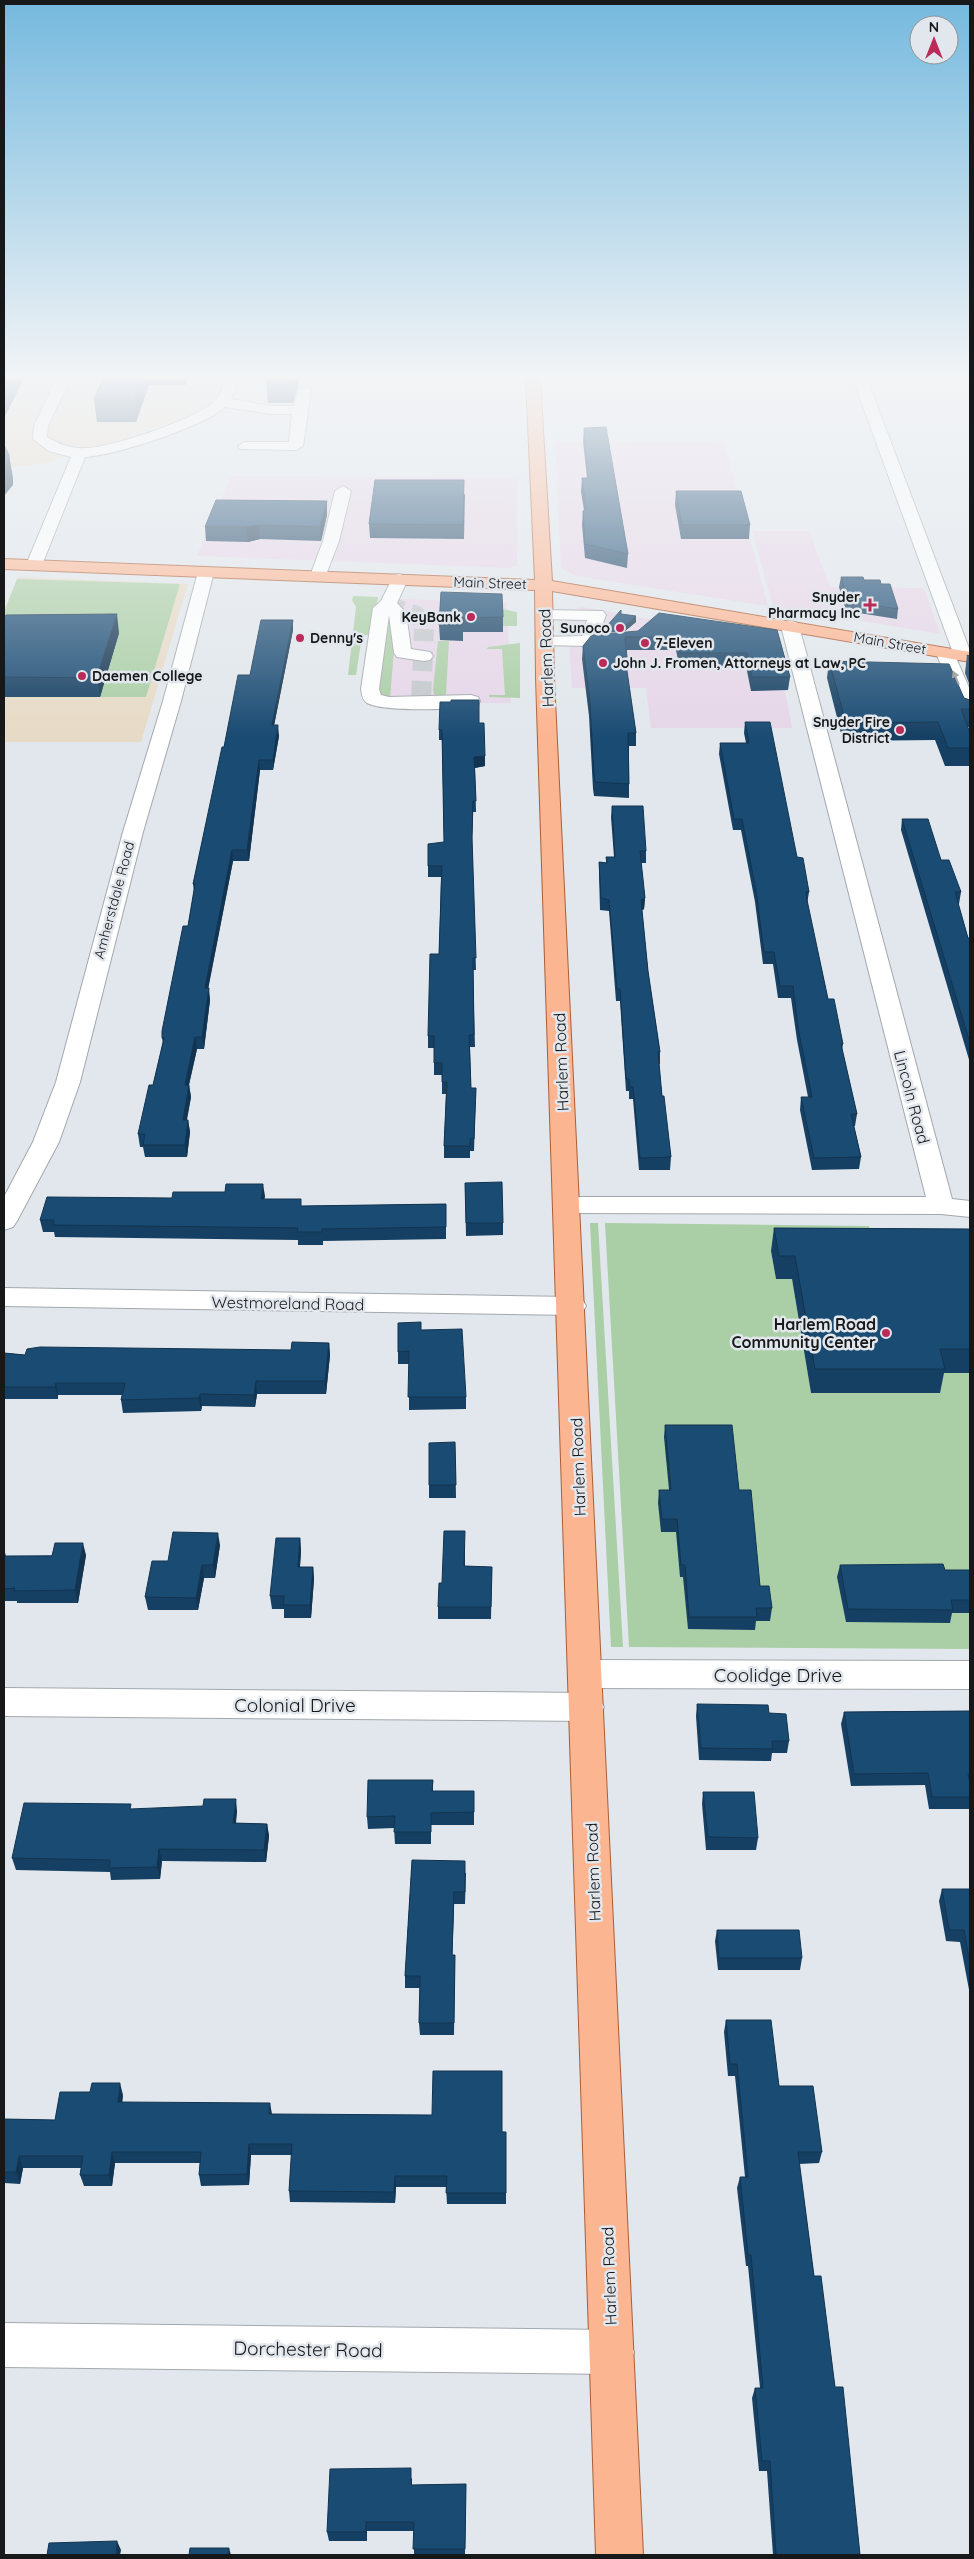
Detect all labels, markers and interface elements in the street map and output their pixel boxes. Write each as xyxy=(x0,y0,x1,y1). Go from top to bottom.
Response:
north arrow xyxy=(909,15,959,65)
text: N xyxy=(929,18,939,36)
street label: Main Street xyxy=(453,573,527,593)
place label: Snyder Pharmacy Inc xyxy=(768,588,860,622)
marker: Snyder Pharmacy Inc xyxy=(864,599,876,611)
place label: KeyBank xyxy=(401,608,461,626)
street label: Harlem Road xyxy=(534,608,558,708)
marker: KeyBank xyxy=(465,611,477,623)
place label: Sunoco xyxy=(560,619,610,637)
marker: Sunoco xyxy=(614,622,626,634)
street label: Main Street xyxy=(852,628,928,658)
place label: Denny's xyxy=(310,629,363,647)
marker: Denny's xyxy=(294,632,306,644)
place label: 7-Eleven xyxy=(655,634,712,652)
marker: 7-Eleven xyxy=(639,637,651,649)
place label: John J. Fromen, Attorneys at Law, PC xyxy=(613,654,866,672)
marker: John J. Fromen, Attorneys at Law, PC xyxy=(597,657,609,669)
place label: Daemen College xyxy=(92,667,203,685)
marker: Daemen College xyxy=(76,670,88,682)
one-way arrow xyxy=(951,671,959,685)
place label: Snyder Fire District xyxy=(813,713,890,747)
marker: Snyder Fire District xyxy=(894,724,906,736)
street label: Amherstdale Road xyxy=(90,839,138,961)
street label: Harlem Road xyxy=(549,1012,573,1112)
street label: Lincoln Road xyxy=(890,1048,934,1146)
street label: Westmoreland Road xyxy=(211,1292,365,1314)
place label: Harlem Road Community Center xyxy=(732,1314,876,1352)
marker: Harlem Road Community Center xyxy=(880,1327,892,1339)
street label: Harlem Road xyxy=(566,1417,590,1517)
street label: Coolidge Drive xyxy=(714,1663,842,1687)
street label: Colonial Drive xyxy=(234,1693,356,1717)
street label: Harlem Road xyxy=(581,1822,605,1922)
street label: Harlem Road xyxy=(597,2226,621,2326)
street label: Dorchester Road xyxy=(233,2336,383,2362)

